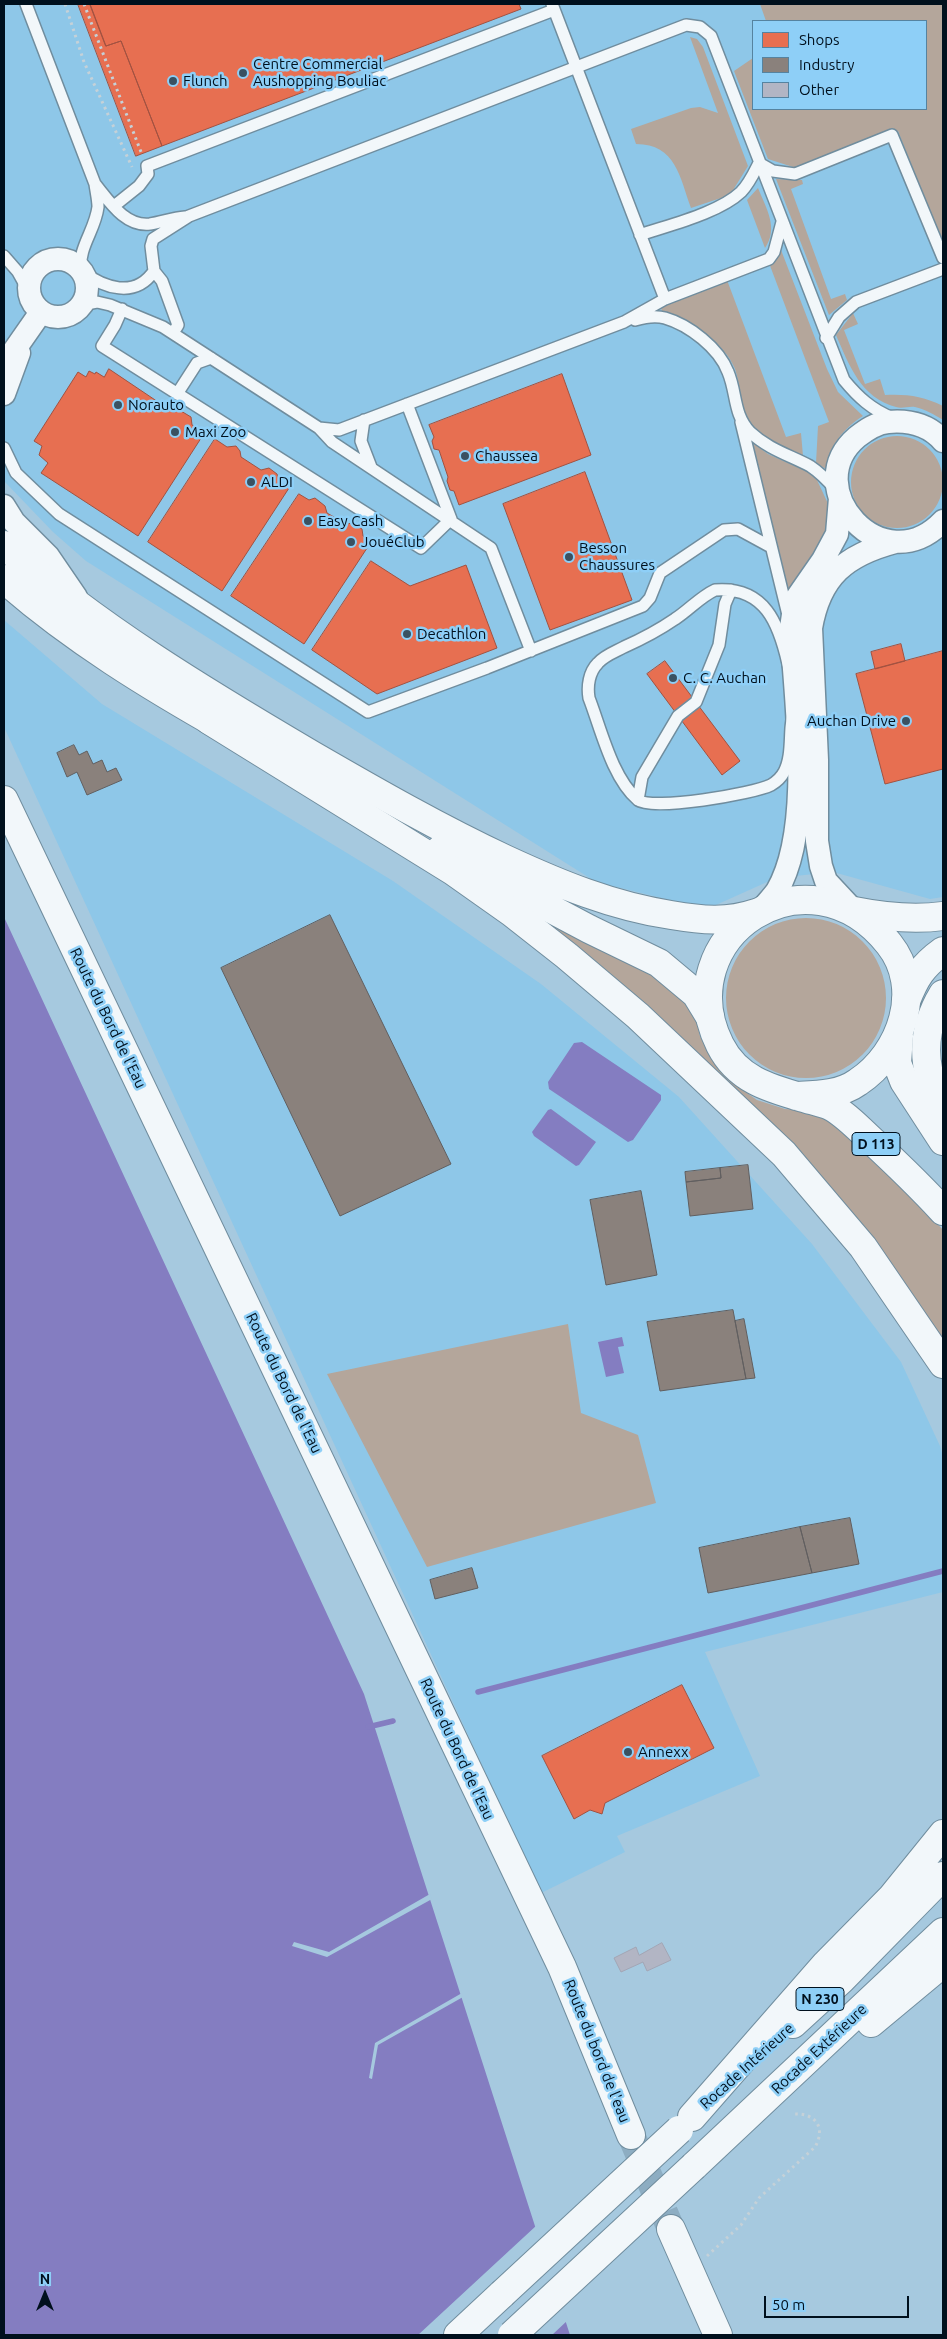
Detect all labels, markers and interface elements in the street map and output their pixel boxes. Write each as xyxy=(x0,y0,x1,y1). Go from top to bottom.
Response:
legend xyxy=(752,20,927,110)
text: Shops xyxy=(799,31,840,48)
place label: Centre Commercial Aushopping Bouliac xyxy=(253,55,386,90)
text: Industry xyxy=(799,56,854,73)
marker: Centre Commercial Aushopping Bouliac xyxy=(237,67,249,79)
place label: Flunch xyxy=(183,72,227,90)
marker: Flunch xyxy=(167,75,179,87)
text: Other xyxy=(799,81,839,98)
place label: Norauto xyxy=(128,396,184,414)
marker: Norauto xyxy=(112,399,124,411)
place label: Maxi Zoo xyxy=(185,423,246,441)
marker: Maxi Zoo xyxy=(169,426,181,438)
place label: Chaussea xyxy=(475,447,538,465)
marker: Chaussea xyxy=(459,450,471,462)
place label: ALDI xyxy=(261,473,293,491)
marker: ALDI xyxy=(245,476,257,488)
place label: Easy Cash xyxy=(318,512,383,530)
marker: Easy Cash xyxy=(302,515,314,527)
place label: JouéClub xyxy=(361,533,424,551)
marker: JouéClub xyxy=(345,536,357,548)
place label: Besson Chaussures xyxy=(579,539,655,574)
marker: Besson Chaussures xyxy=(563,551,575,563)
place label: Decathlon xyxy=(417,625,486,643)
marker: Decathlon xyxy=(401,628,413,640)
place label: C. C. Auchan xyxy=(683,669,766,687)
marker: C. C. Auchan xyxy=(667,672,679,684)
place label: Auchan Drive xyxy=(807,712,896,730)
marker: Auchan Drive xyxy=(900,715,912,727)
street label: Route du Bord de l'Eau xyxy=(66,945,150,1091)
road number: D 113 xyxy=(852,1132,900,1156)
street label: Route du Bord de l'Eau xyxy=(242,1310,326,1456)
street label: Route du Bord de l'Eau xyxy=(416,1675,498,1823)
place label: Annexx xyxy=(638,1743,689,1761)
marker: Annexx xyxy=(622,1746,634,1758)
street label: Route du bord de l'eau xyxy=(560,1977,634,2125)
road number: N 230 xyxy=(796,1988,844,2010)
street label: Rocade Extérieure xyxy=(768,2000,870,2098)
street label: Rocade Intérieure xyxy=(696,2019,798,2113)
north arrow xyxy=(20,2269,70,2319)
text: N xyxy=(40,2271,50,2287)
scale bar xyxy=(767,2286,912,2318)
text: 50 m xyxy=(772,2296,805,2313)

